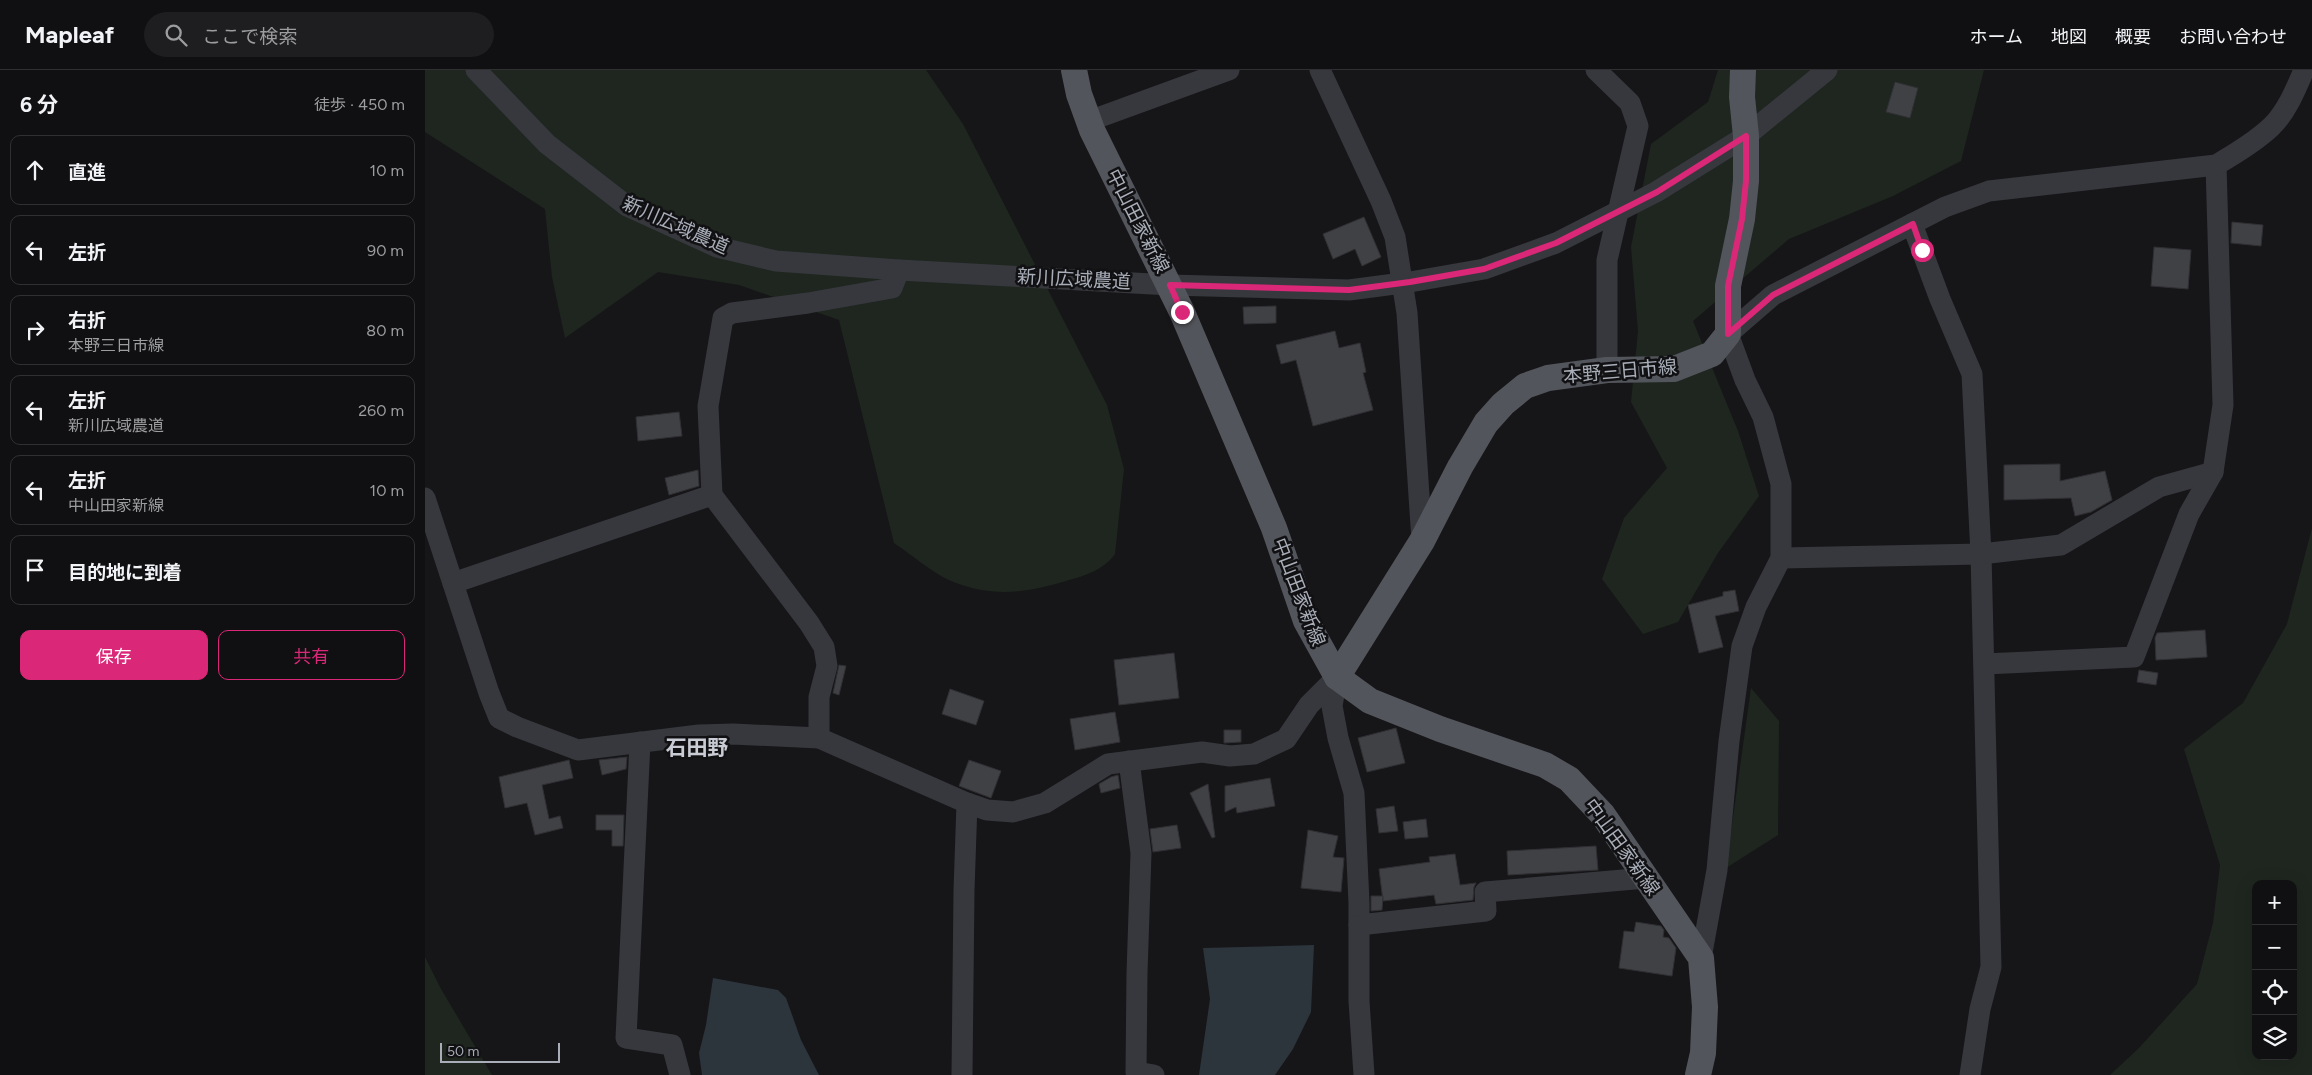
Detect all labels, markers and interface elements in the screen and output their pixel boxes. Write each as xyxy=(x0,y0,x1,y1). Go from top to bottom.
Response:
search box xyxy=(144,12,494,57)
text: Mapleaf xyxy=(25,20,114,49)
icon: search xyxy=(162,21,190,49)
text: ここで検索 xyxy=(202,25,297,48)
text: ホーム xyxy=(1970,26,2023,48)
text: 地図 xyxy=(2051,26,2087,48)
text: 概要 xyxy=(2115,26,2151,48)
text: お問い合わせ xyxy=(2179,26,2287,48)
text: 6 分 xyxy=(20,92,58,117)
text: 徒歩 · 450 m xyxy=(314,95,405,114)
icon: ahead xyxy=(21,156,49,184)
text: 直進 xyxy=(68,161,106,184)
text: 10 m xyxy=(370,161,404,180)
street label: 中山田家新線 xyxy=(1102,165,1174,277)
street label: 新川広域農道 xyxy=(619,191,733,259)
icon: left xyxy=(21,236,49,264)
route start xyxy=(1911,239,1934,262)
text: 左折 xyxy=(68,241,106,264)
text: 90 m xyxy=(367,241,404,260)
street label: 新川広域農道 xyxy=(1016,265,1132,293)
route end xyxy=(1171,301,1194,324)
text: 右折 xyxy=(68,309,106,332)
icon: right xyxy=(21,316,49,344)
text: 80 m xyxy=(366,321,404,340)
text: 本野三日市線 xyxy=(68,336,164,355)
street label: 本野三日市線 xyxy=(1562,355,1678,387)
text: 左折 xyxy=(68,389,106,412)
icon: left xyxy=(21,396,49,424)
text: 260 m xyxy=(358,401,404,420)
text: 新川広域農道 xyxy=(68,416,164,435)
text: 左折 xyxy=(68,469,106,492)
icon: left xyxy=(21,476,49,504)
text: 10 m xyxy=(370,481,404,500)
text: 中山田家新線 xyxy=(68,496,164,515)
street label: 中山田家新線 xyxy=(1268,535,1330,649)
icon: arrive xyxy=(21,556,49,584)
text: 目的地に到着 xyxy=(68,561,182,584)
button: 保存 xyxy=(20,630,208,680)
button: 共有 xyxy=(218,630,405,680)
district label: 石田野 xyxy=(666,735,729,760)
street label: 中山田家新線 xyxy=(1579,794,1665,900)
map controls xyxy=(2252,880,2297,1060)
button: + xyxy=(2252,880,2297,925)
button: − xyxy=(2252,925,2297,970)
button: locate xyxy=(2252,970,2297,1015)
button: layers xyxy=(2252,1015,2297,1060)
scale bar xyxy=(440,1040,560,1063)
text: 50 m xyxy=(447,1043,479,1060)

